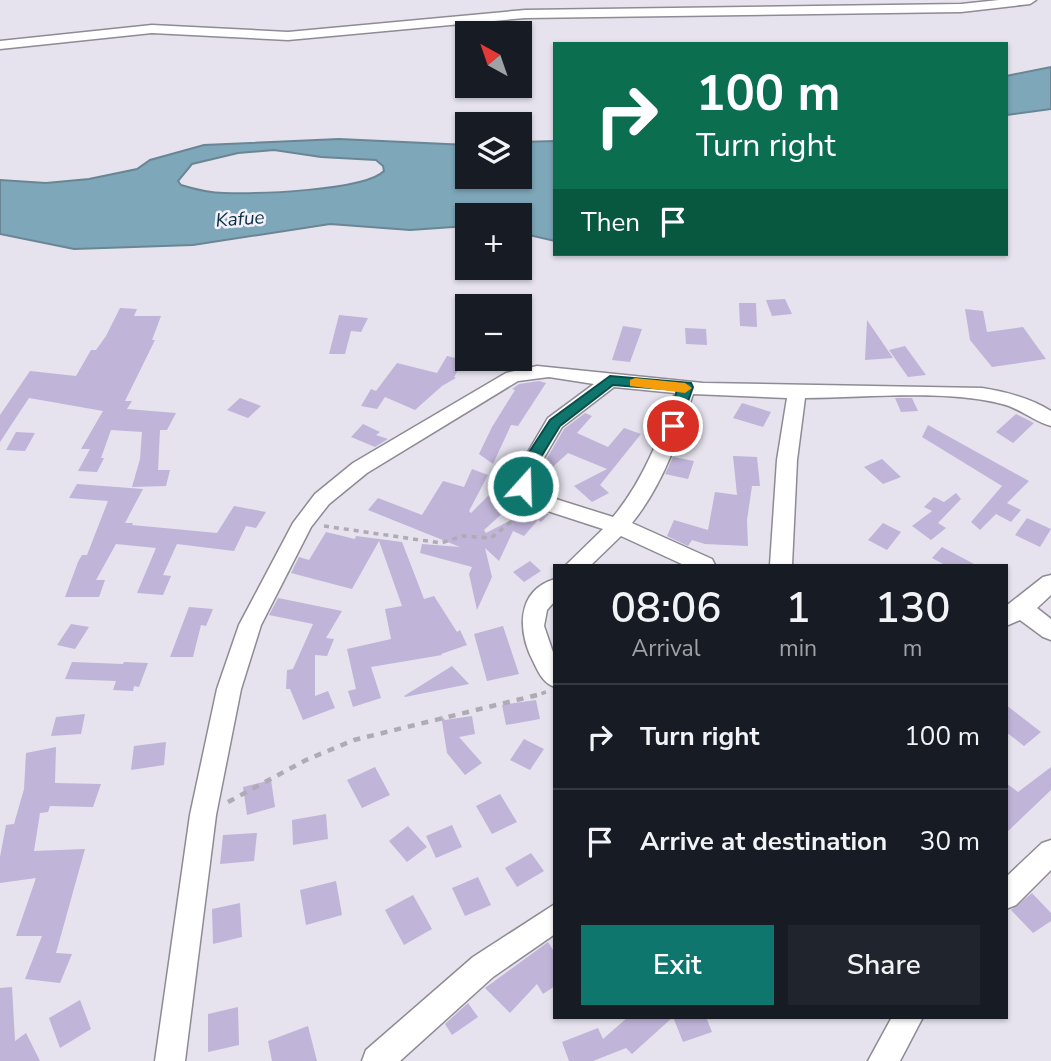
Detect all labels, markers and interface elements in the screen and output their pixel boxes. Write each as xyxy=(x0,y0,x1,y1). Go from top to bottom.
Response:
north arrow xyxy=(455,21,532,98)
map controls xyxy=(455,21,532,371)
text: 100 m xyxy=(696,60,840,127)
icon: right xyxy=(581,70,672,161)
button: layers xyxy=(455,112,532,189)
text: Turn right xyxy=(696,124,836,167)
button: + xyxy=(455,203,532,280)
icon: arrive xyxy=(654,203,692,241)
water label: Kafue xyxy=(215,204,265,234)
text: Then xyxy=(581,205,640,240)
button: − xyxy=(455,294,532,371)
pin xyxy=(643,396,703,456)
icon: arrive xyxy=(654,407,692,445)
position arrow xyxy=(486,449,560,523)
text: 08:06 xyxy=(611,580,721,637)
text: 1 xyxy=(785,580,811,637)
text: 130 xyxy=(875,580,950,637)
text: Arrival xyxy=(631,633,701,664)
text: min xyxy=(779,633,817,664)
text: m xyxy=(903,633,922,664)
icon: right xyxy=(581,718,619,756)
text: Turn right xyxy=(640,719,759,754)
text: 100 m xyxy=(904,719,980,754)
icon: arrive xyxy=(581,823,619,861)
text: Arrive at destination xyxy=(640,824,887,859)
text: 30 m xyxy=(920,824,980,859)
button: Exit xyxy=(581,925,774,1005)
button: Share xyxy=(788,925,980,1005)

